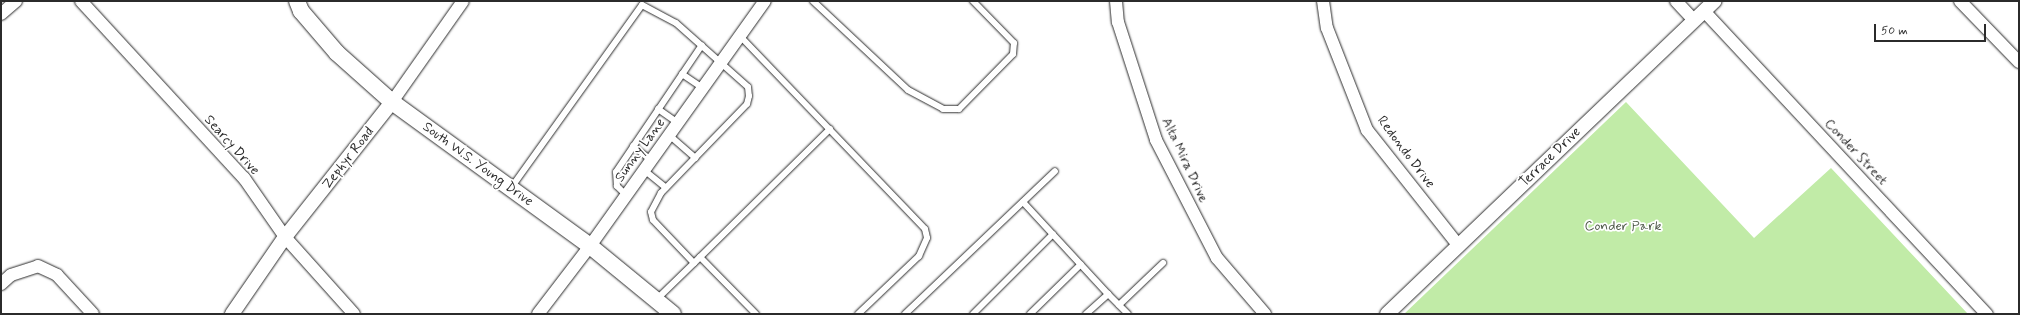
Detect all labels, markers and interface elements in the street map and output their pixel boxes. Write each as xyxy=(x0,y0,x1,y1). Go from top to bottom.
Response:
scale bar xyxy=(1876,16,1988,42)
text: 50 m xyxy=(1881,23,1908,39)
street label: Searcy Drive xyxy=(201,112,263,178)
street label: Redondo Drive xyxy=(1374,113,1438,191)
street label: Conder Street xyxy=(1820,114,1892,190)
street label: Sunny Lane xyxy=(612,115,668,185)
street label: Alta Mira Drive xyxy=(1158,115,1212,205)
street label: South W.S. Young Drive xyxy=(419,118,537,210)
street label: Zephyr Road xyxy=(319,124,377,192)
street label: Terrace Drive xyxy=(1516,124,1584,190)
park label: Conder Park xyxy=(1586,218,1660,234)

